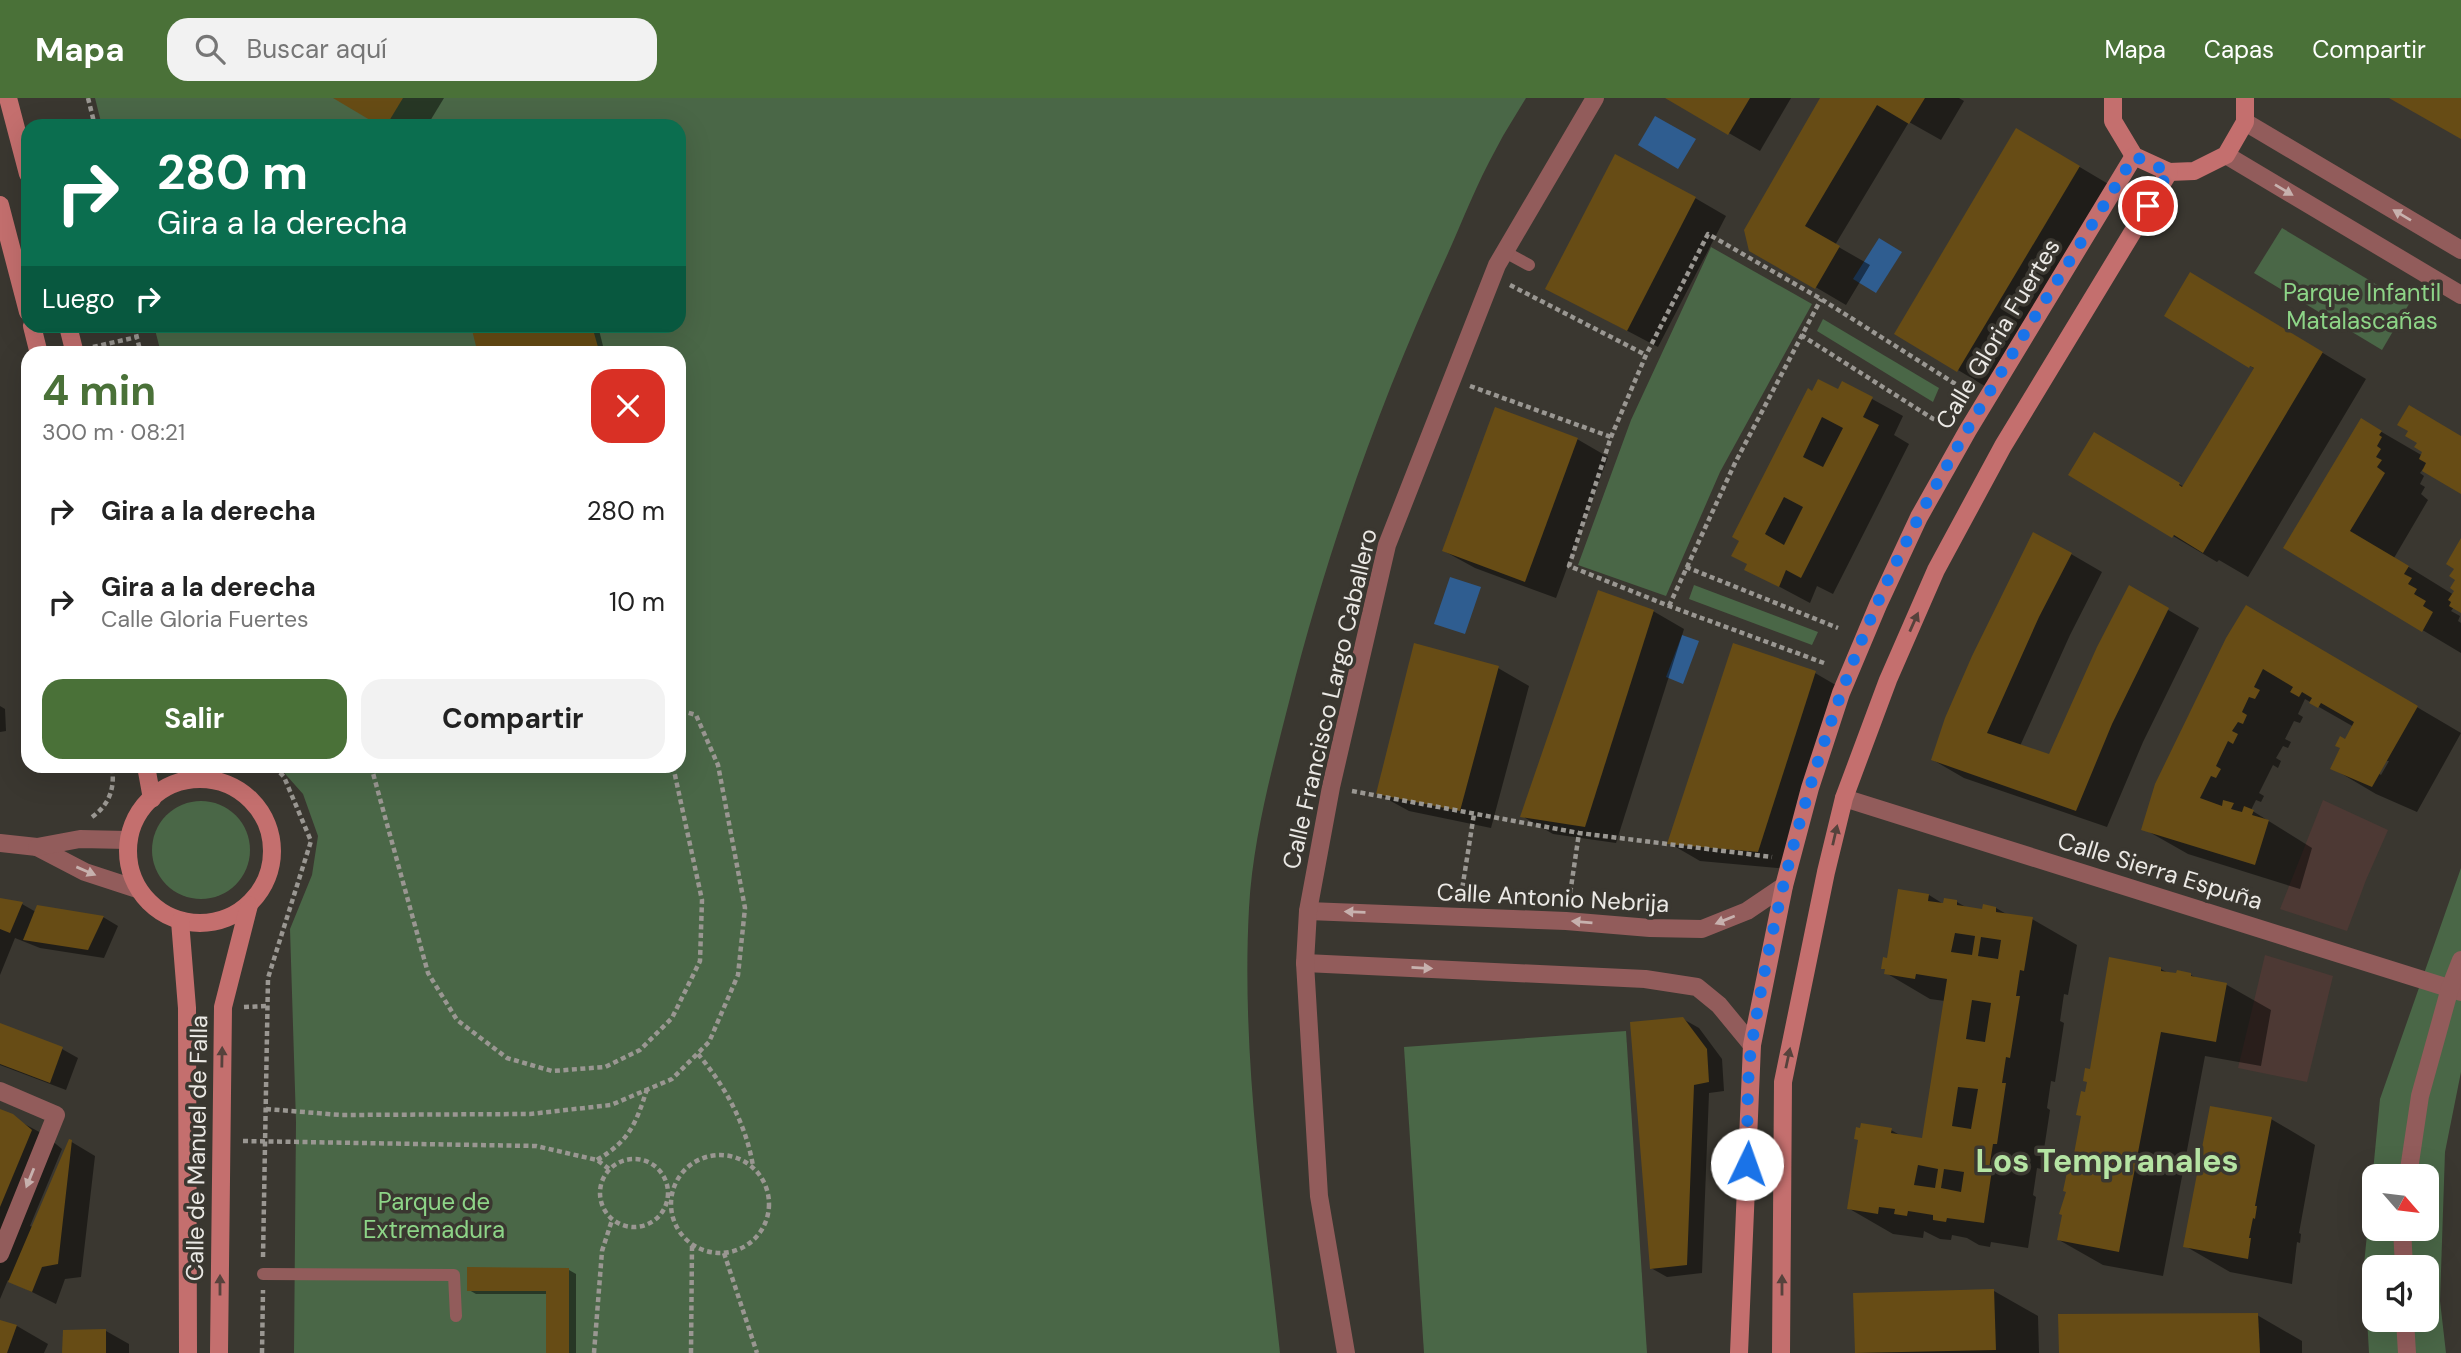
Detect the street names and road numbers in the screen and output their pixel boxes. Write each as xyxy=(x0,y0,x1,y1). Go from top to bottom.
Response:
street label: Calle Gloria Fuertes xyxy=(1928,233,2067,435)
street label: Calle Francisco Largo Caballero xyxy=(1275,526,1384,872)
street label: Calle Sierra Espuña xyxy=(2054,825,2266,916)
street label: Calle Antonio Nebrija xyxy=(1436,876,1670,919)
street label: Calle de Manuel de Falla xyxy=(179,1015,214,1281)

